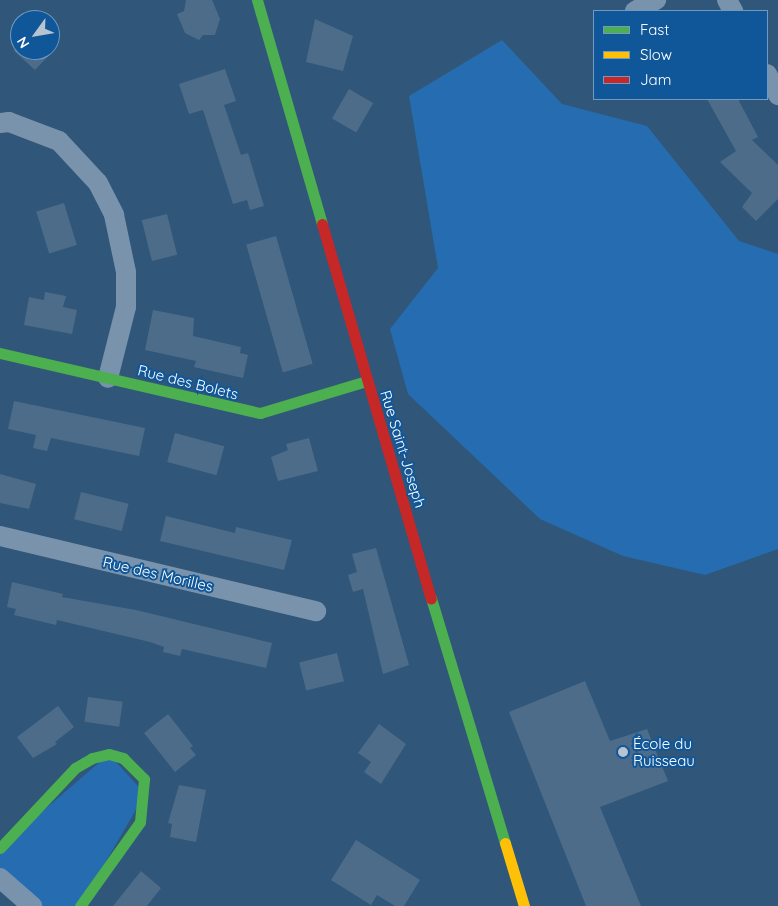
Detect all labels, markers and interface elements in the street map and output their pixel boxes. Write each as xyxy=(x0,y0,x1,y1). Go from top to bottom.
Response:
north arrow xyxy=(10,10,60,60)
legend xyxy=(593,10,768,100)
text: Fast xyxy=(640,20,669,39)
text: N xyxy=(13,33,33,52)
text: Slow xyxy=(640,45,672,64)
text: Jam xyxy=(640,70,671,89)
street label: Rue des Bolets xyxy=(136,361,240,403)
street label: Rue Saint-Joseph xyxy=(377,388,429,510)
street label: Rue des Morilles xyxy=(101,553,215,595)
place label: École du Ruisseau xyxy=(633,734,695,769)
marker: École du Ruisseau xyxy=(617,746,629,758)

